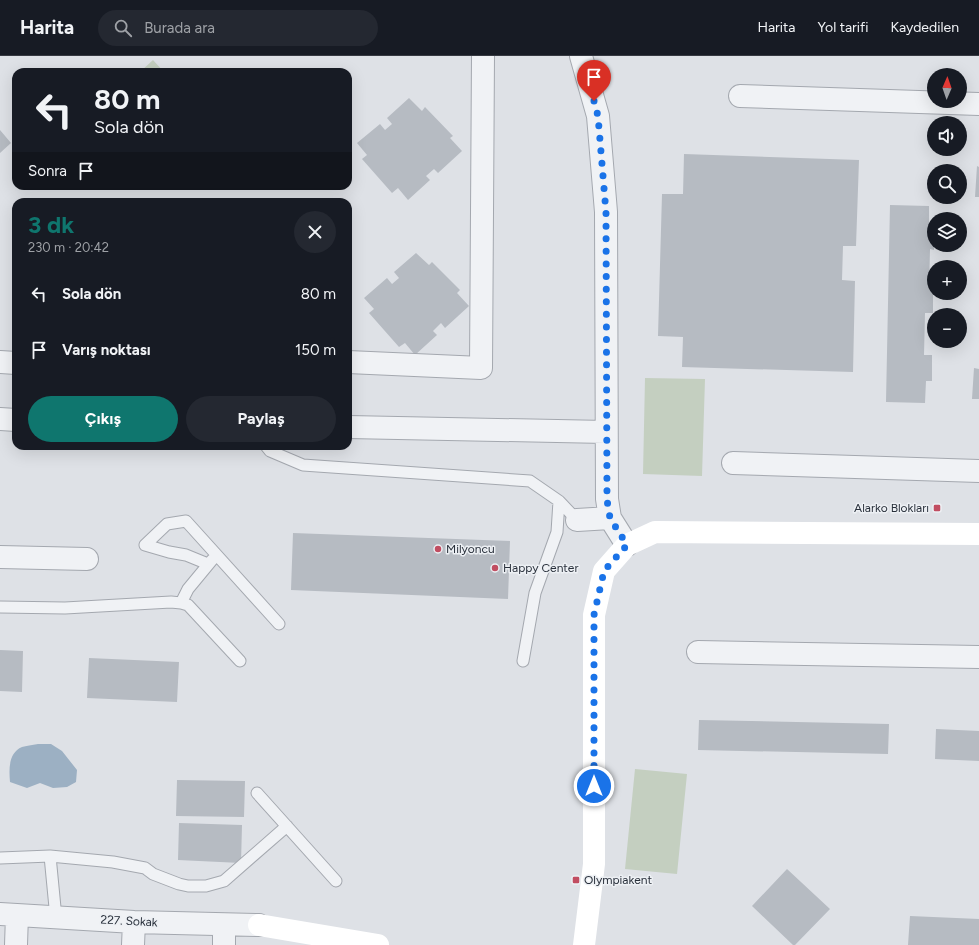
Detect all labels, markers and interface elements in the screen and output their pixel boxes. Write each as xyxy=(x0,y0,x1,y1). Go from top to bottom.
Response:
search box xyxy=(98,10,378,46)
text: Harita xyxy=(20,16,74,39)
icon: search xyxy=(112,17,134,39)
text: Burada ara xyxy=(144,19,215,37)
text: Harita xyxy=(757,19,795,36)
text: Yol tarifi xyxy=(817,19,869,36)
text: Kaydedilen xyxy=(891,19,959,36)
pin xyxy=(577,60,611,101)
icon: arrive xyxy=(583,66,605,88)
north arrow xyxy=(927,68,967,108)
map controls xyxy=(927,68,967,348)
text: 80 m xyxy=(94,82,160,116)
icon: left xyxy=(28,84,80,136)
text: Sola dön xyxy=(94,116,164,138)
button: sound xyxy=(927,116,967,156)
icon: arrive xyxy=(75,160,97,182)
text: Sonra xyxy=(28,162,67,180)
button: search xyxy=(927,164,967,204)
text: 3 dk xyxy=(28,210,74,239)
button: close xyxy=(294,211,336,253)
button: layers xyxy=(927,212,967,252)
text: 230 m · 20:42 xyxy=(28,240,109,255)
button: + xyxy=(927,260,967,300)
icon: left xyxy=(28,283,50,305)
text: Sola dön xyxy=(62,285,121,303)
text: 80 m xyxy=(301,285,336,303)
button: − xyxy=(927,308,967,348)
icon: arrive xyxy=(28,339,50,361)
text: Varış noktası xyxy=(62,341,151,359)
text: 150 m xyxy=(295,341,336,359)
button: Çıkış xyxy=(28,396,178,442)
button: Paylaş xyxy=(186,396,336,442)
place label: Alarko Blokları xyxy=(854,501,929,515)
marker: Alarko Blokları xyxy=(932,503,942,513)
place label: Milyoncu xyxy=(446,542,495,556)
marker: Milyoncu xyxy=(433,544,443,554)
place label: Happy Center xyxy=(503,561,578,575)
marker: Happy Center xyxy=(490,563,500,573)
position arrow xyxy=(573,765,615,807)
place label: Olympiakent xyxy=(584,873,652,887)
marker: Olympiakent xyxy=(571,875,581,885)
street label: 227. Sokak xyxy=(100,913,158,929)

